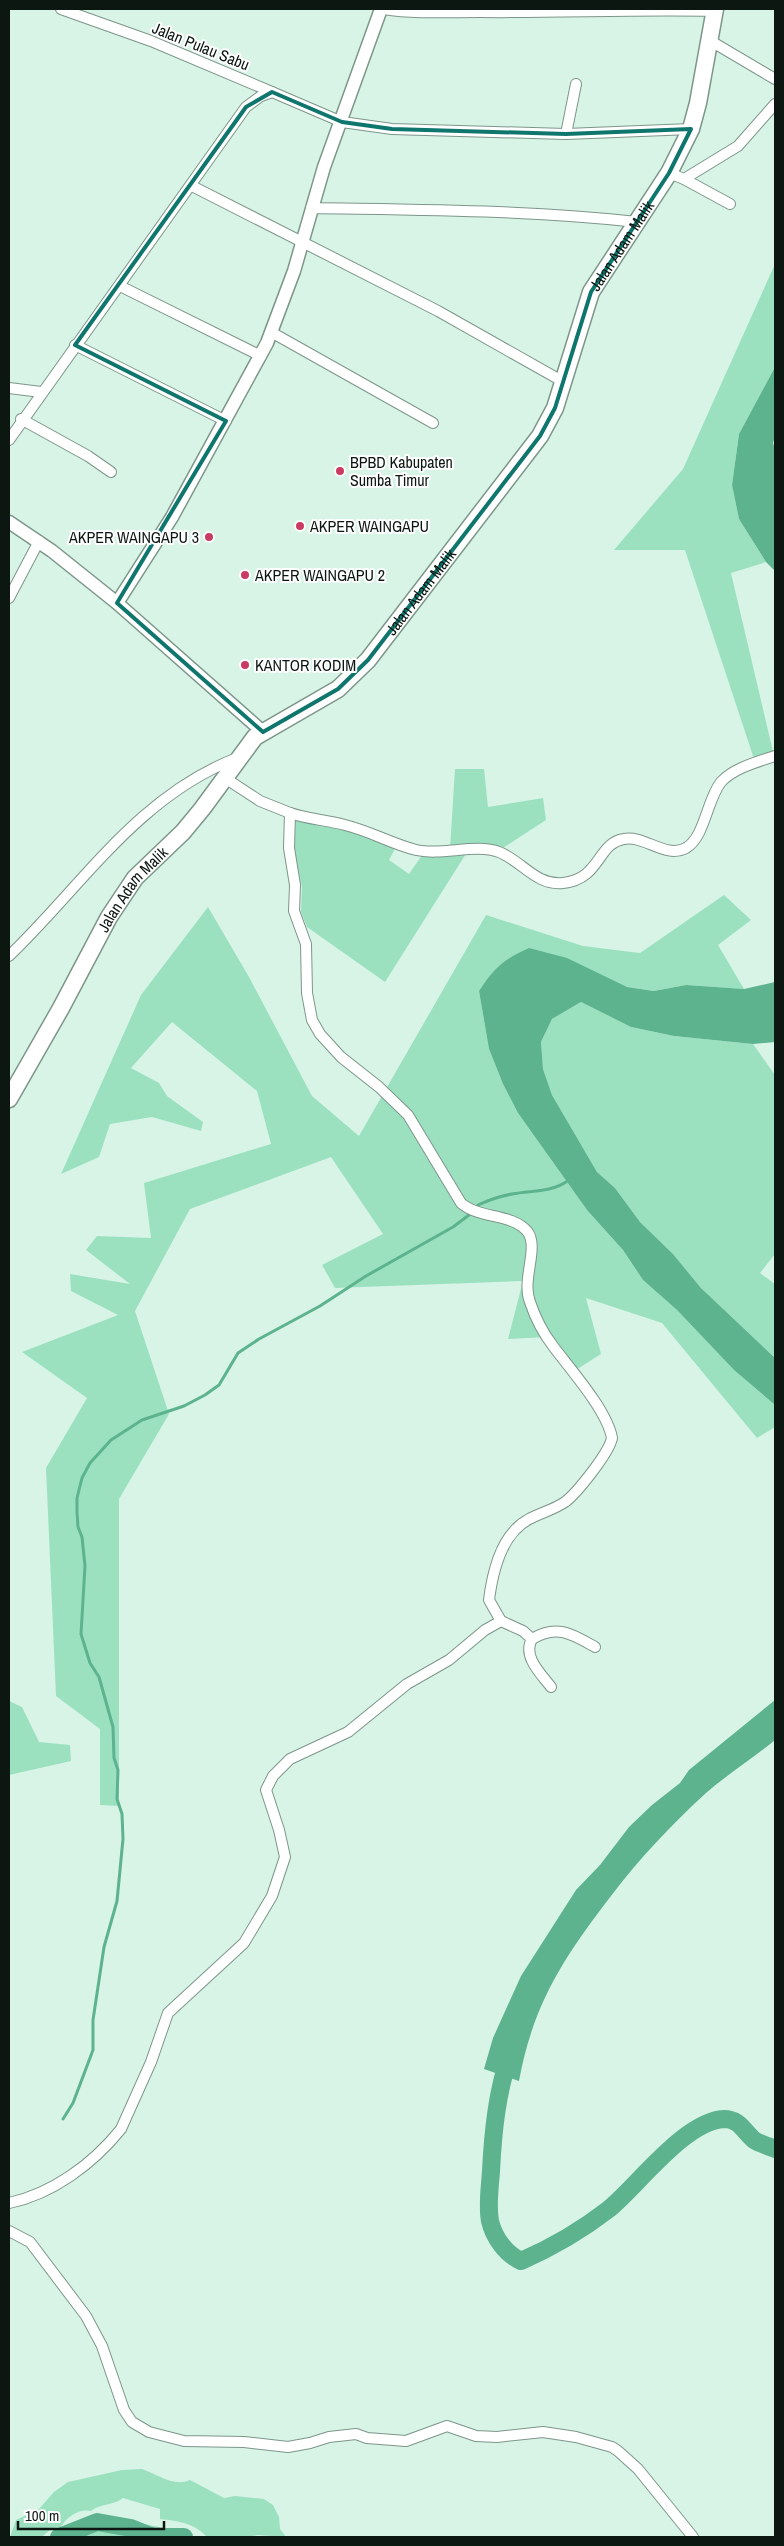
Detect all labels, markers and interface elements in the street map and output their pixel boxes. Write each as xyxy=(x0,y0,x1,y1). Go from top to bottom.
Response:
street label: Jalan Pulau Sabu xyxy=(149,17,253,75)
street label: Jalan Adam Malik xyxy=(584,196,659,295)
place label: BPBD Kabupaten Sumba Timur xyxy=(350,451,453,491)
marker: BPBD Kabupaten Sumba Timur xyxy=(334,465,346,477)
place label: AKPER WAINGAPU xyxy=(309,515,429,537)
marker: AKPER WAINGAPU xyxy=(294,520,306,532)
place label: AKPER WAINGAPU 3 xyxy=(68,526,199,548)
marker: AKPER WAINGAPU 3 xyxy=(203,531,215,543)
street label: Jalan Adam Malik xyxy=(380,544,461,640)
place label: AKPER WAINGAPU 2 xyxy=(254,564,385,586)
marker: AKPER WAINGAPU 2 xyxy=(239,569,251,581)
place label: KANTOR KODIM xyxy=(255,654,356,676)
marker: KANTOR KODIM xyxy=(239,659,251,671)
street label: Jalan Adam Malik xyxy=(92,841,173,936)
scale bar xyxy=(18,2498,164,2530)
text: 100 m xyxy=(25,2505,59,2526)

